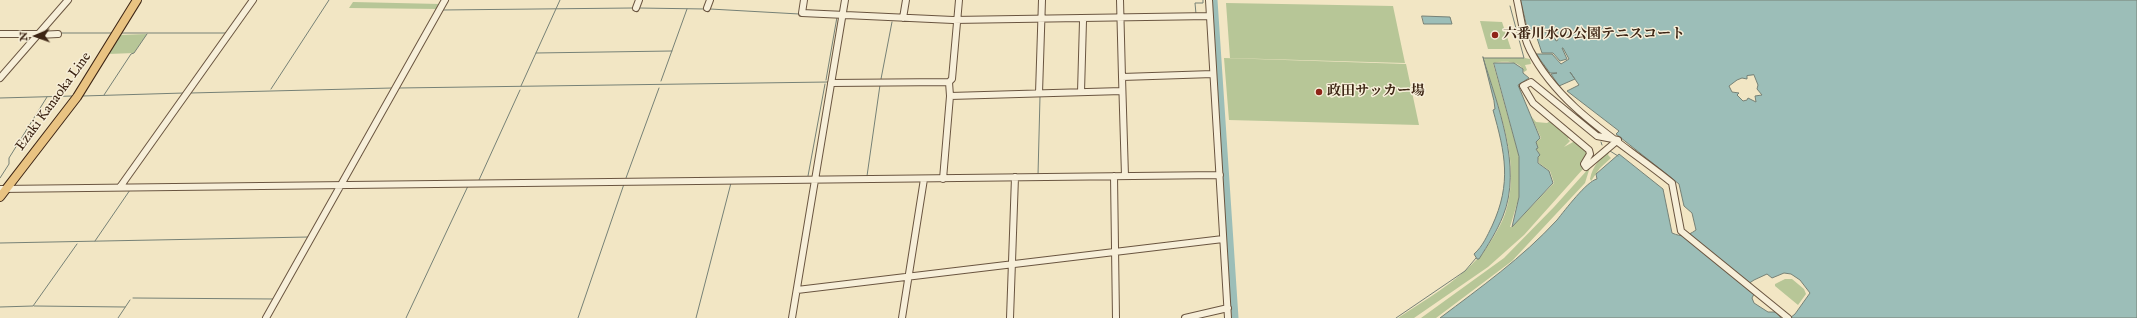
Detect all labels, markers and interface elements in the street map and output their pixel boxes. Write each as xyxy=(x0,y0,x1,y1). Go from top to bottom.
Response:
north arrow xyxy=(16,16,56,56)
place label: 六番川水の公園テニスコート xyxy=(1503,27,1685,43)
marker: 六番川水の公園テニスコート xyxy=(1490,30,1500,40)
text: N xyxy=(17,31,31,41)
street label: Ezaki Kanaoka Line xyxy=(13,49,95,155)
place label: 政田サッカー場 xyxy=(1327,84,1425,100)
marker: 政田サッカー場 xyxy=(1314,87,1324,97)

